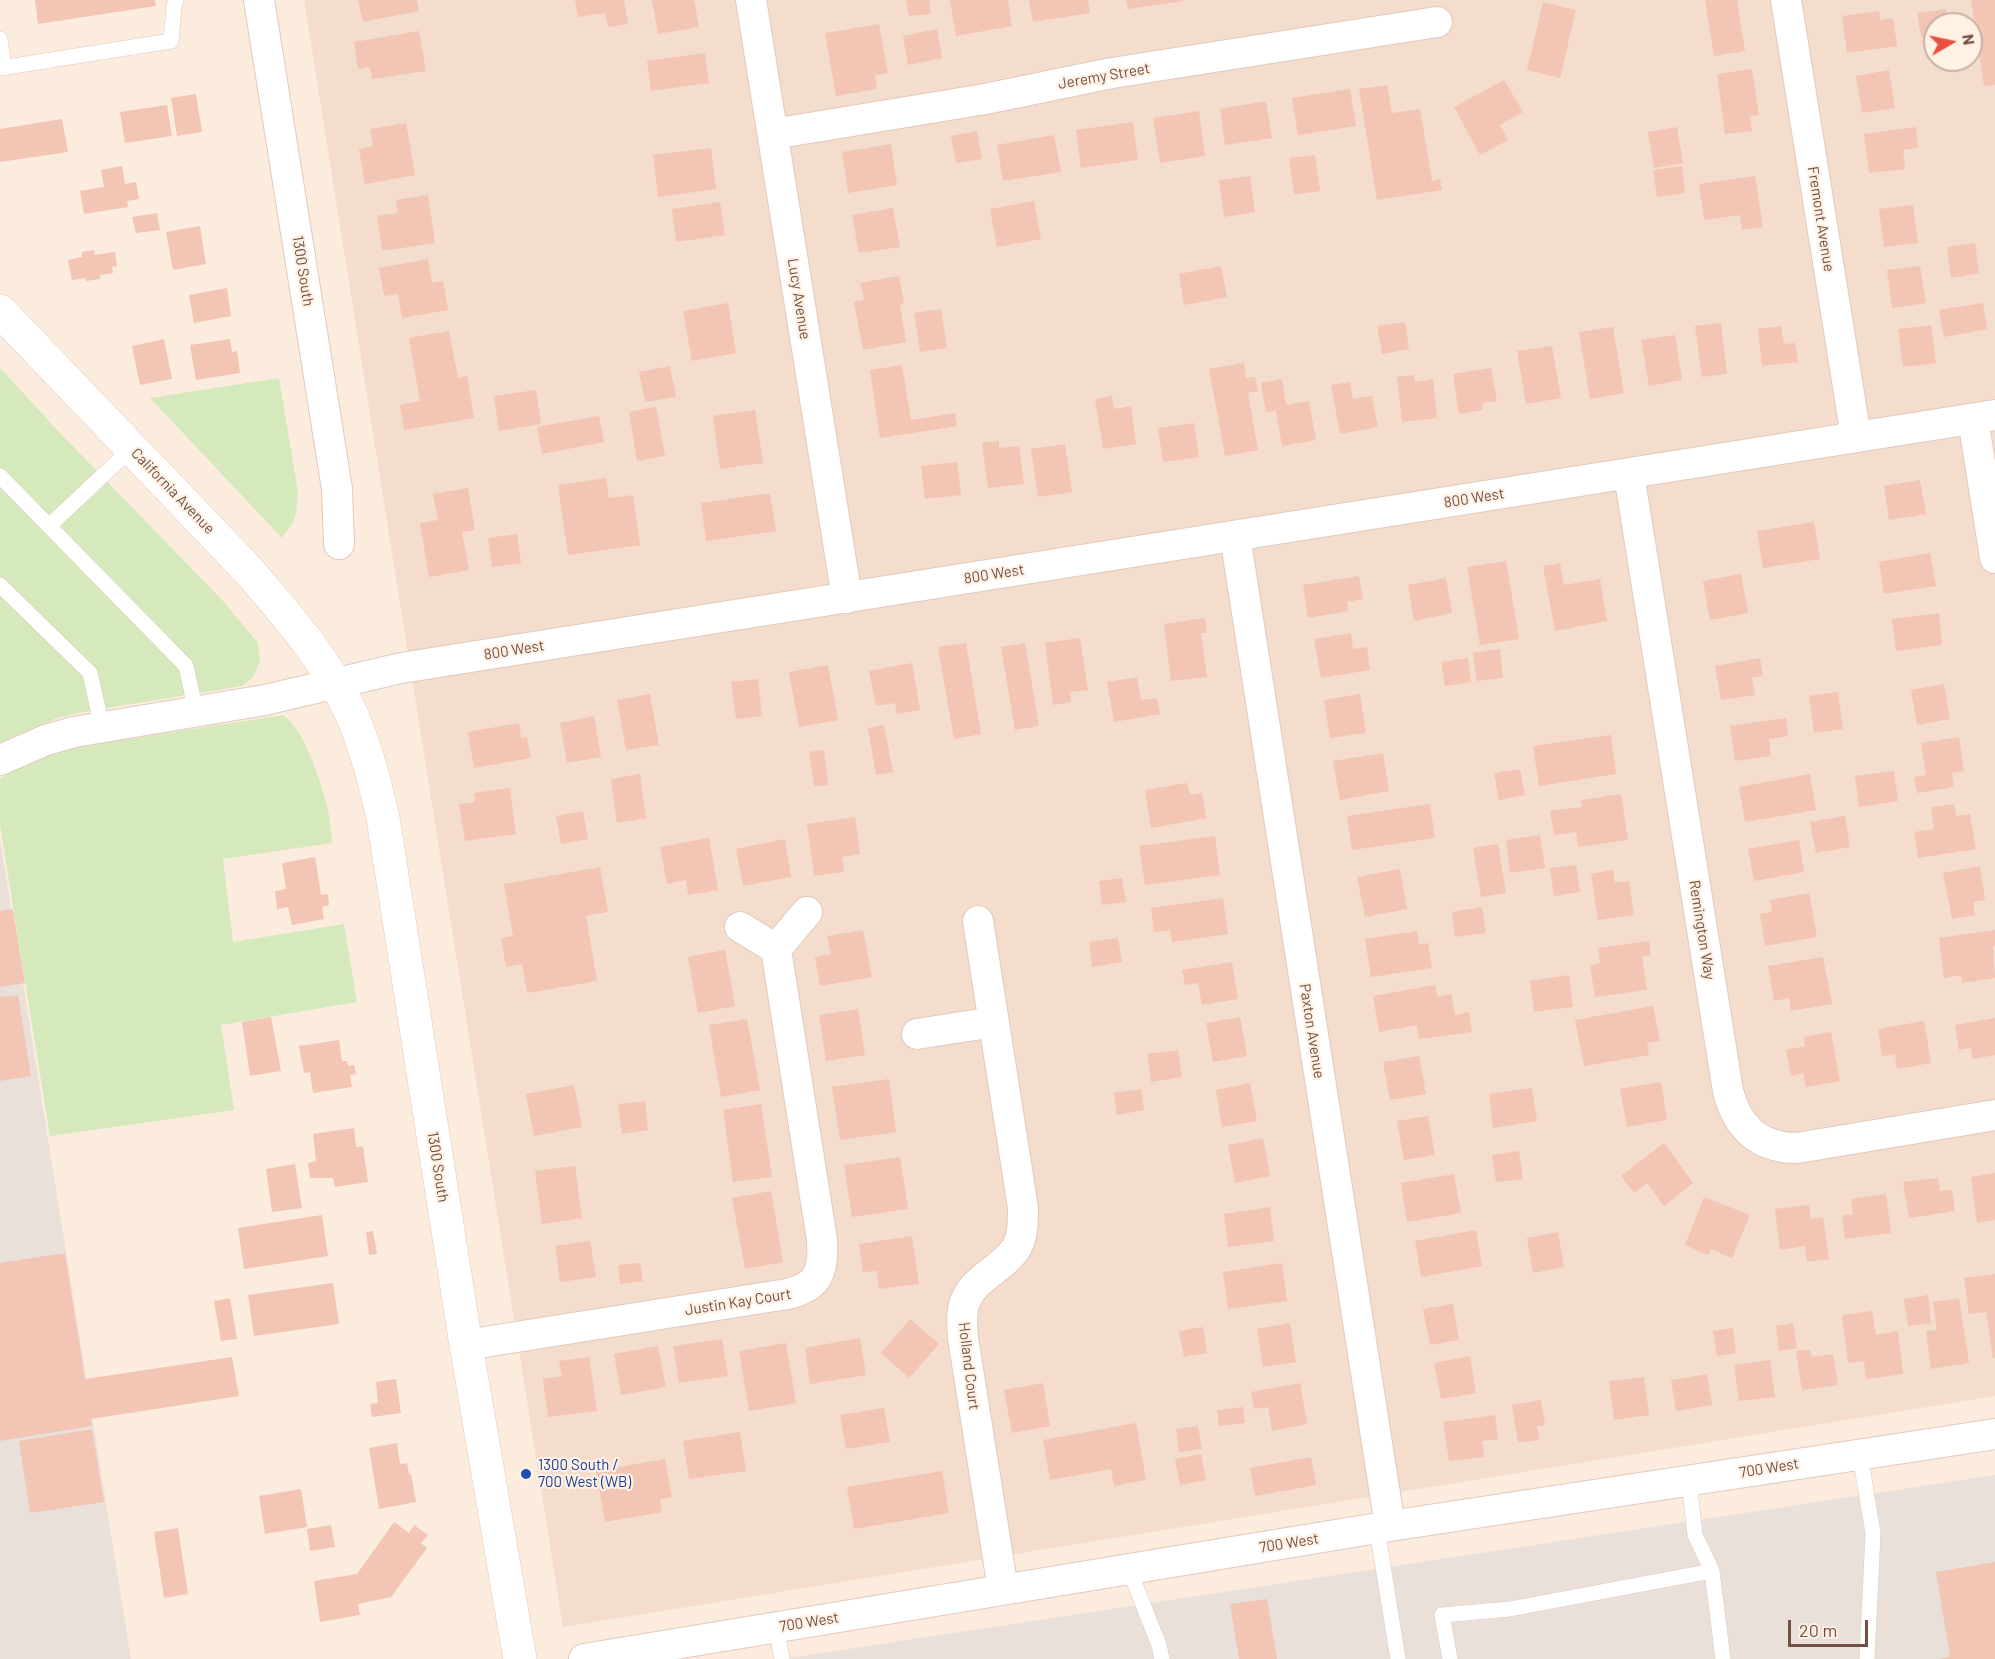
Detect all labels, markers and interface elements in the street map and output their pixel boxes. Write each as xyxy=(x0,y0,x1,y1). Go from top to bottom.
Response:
north arrow xyxy=(1923,12,1983,72)
text: N xyxy=(1959,33,1980,46)
street label: Jeremy Street xyxy=(1057,59,1151,93)
street label: Fremont Avenue xyxy=(1804,165,1838,273)
street label: 1300 South xyxy=(289,234,317,308)
street label: Lucy Avenue xyxy=(784,257,814,341)
street label: California Avenue xyxy=(127,444,219,538)
street label: 800 West xyxy=(1443,484,1505,512)
street label: 800 West xyxy=(963,560,1025,588)
street label: 800 West xyxy=(483,636,545,664)
street label: Remington Way xyxy=(1685,879,1719,981)
street label: Paxton Avenue xyxy=(1296,982,1328,1080)
street label: 1300 South xyxy=(424,1130,452,1204)
street label: Justin Kay Court xyxy=(684,1285,792,1319)
street label: Holland Court xyxy=(955,1321,983,1411)
street label: 700 West xyxy=(1738,1454,1800,1482)
place label: 1300 South / 700 West (WB) xyxy=(538,1456,631,1491)
marker: 1300 South / 700 West (WB) xyxy=(519,1467,533,1481)
street label: 700 West xyxy=(1258,1529,1320,1557)
street label: 700 West xyxy=(778,1608,840,1636)
scale bar xyxy=(1791,1608,1870,1646)
text: 20 m xyxy=(1799,1619,1837,1641)

